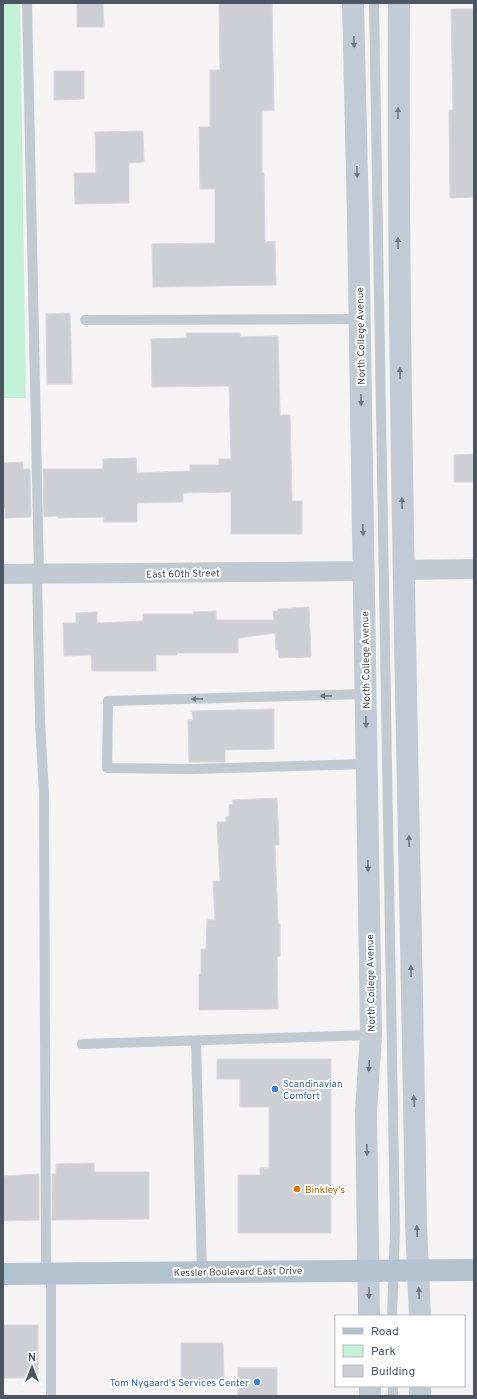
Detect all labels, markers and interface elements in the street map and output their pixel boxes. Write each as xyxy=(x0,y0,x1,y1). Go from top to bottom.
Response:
one-way arrow xyxy=(351,36,357,49)
one-way arrow xyxy=(395,106,401,119)
one-way arrow xyxy=(354,166,360,179)
one-way arrow xyxy=(395,237,402,249)
street label: North College Avenue xyxy=(354,287,369,385)
one-way arrow xyxy=(397,366,403,379)
one-way arrow xyxy=(358,394,364,407)
one-way arrow xyxy=(399,496,405,509)
one-way arrow xyxy=(360,524,366,537)
street label: East 60th Street xyxy=(146,567,220,582)
street label: North College Avenue xyxy=(359,611,374,709)
one-way arrow xyxy=(319,693,332,699)
one-way arrow xyxy=(190,696,203,702)
one-way arrow xyxy=(363,716,369,729)
one-way arrow xyxy=(405,835,412,847)
one-way arrow xyxy=(365,860,371,873)
street label: North College Avenue xyxy=(364,934,379,1032)
one-way arrow xyxy=(408,964,414,977)
one-way arrow xyxy=(366,1060,372,1073)
place label: Scandinavian Comfort xyxy=(283,1078,343,1103)
marker: Scandinavian Comfort xyxy=(270,1084,280,1094)
one-way arrow xyxy=(411,1094,417,1107)
one-way arrow xyxy=(364,1144,370,1157)
marker: Binkley's xyxy=(292,1184,302,1194)
place label: Binkley's xyxy=(305,1184,345,1197)
one-way arrow xyxy=(413,1225,420,1237)
street label: Kessler Boulevard East Drive xyxy=(174,1265,302,1280)
one-way arrow xyxy=(416,1286,422,1299)
one-way arrow xyxy=(366,1287,372,1300)
legend xyxy=(335,1315,465,1387)
text: Road xyxy=(371,1324,399,1340)
text: Park xyxy=(371,1344,396,1360)
north arrow xyxy=(12,1347,52,1387)
text: N xyxy=(28,1351,36,1365)
text: Building xyxy=(371,1364,415,1380)
place label: Tom Nygaard's Services Center xyxy=(110,1377,249,1390)
marker: Tom Nygaard's Services Center xyxy=(252,1377,262,1387)

